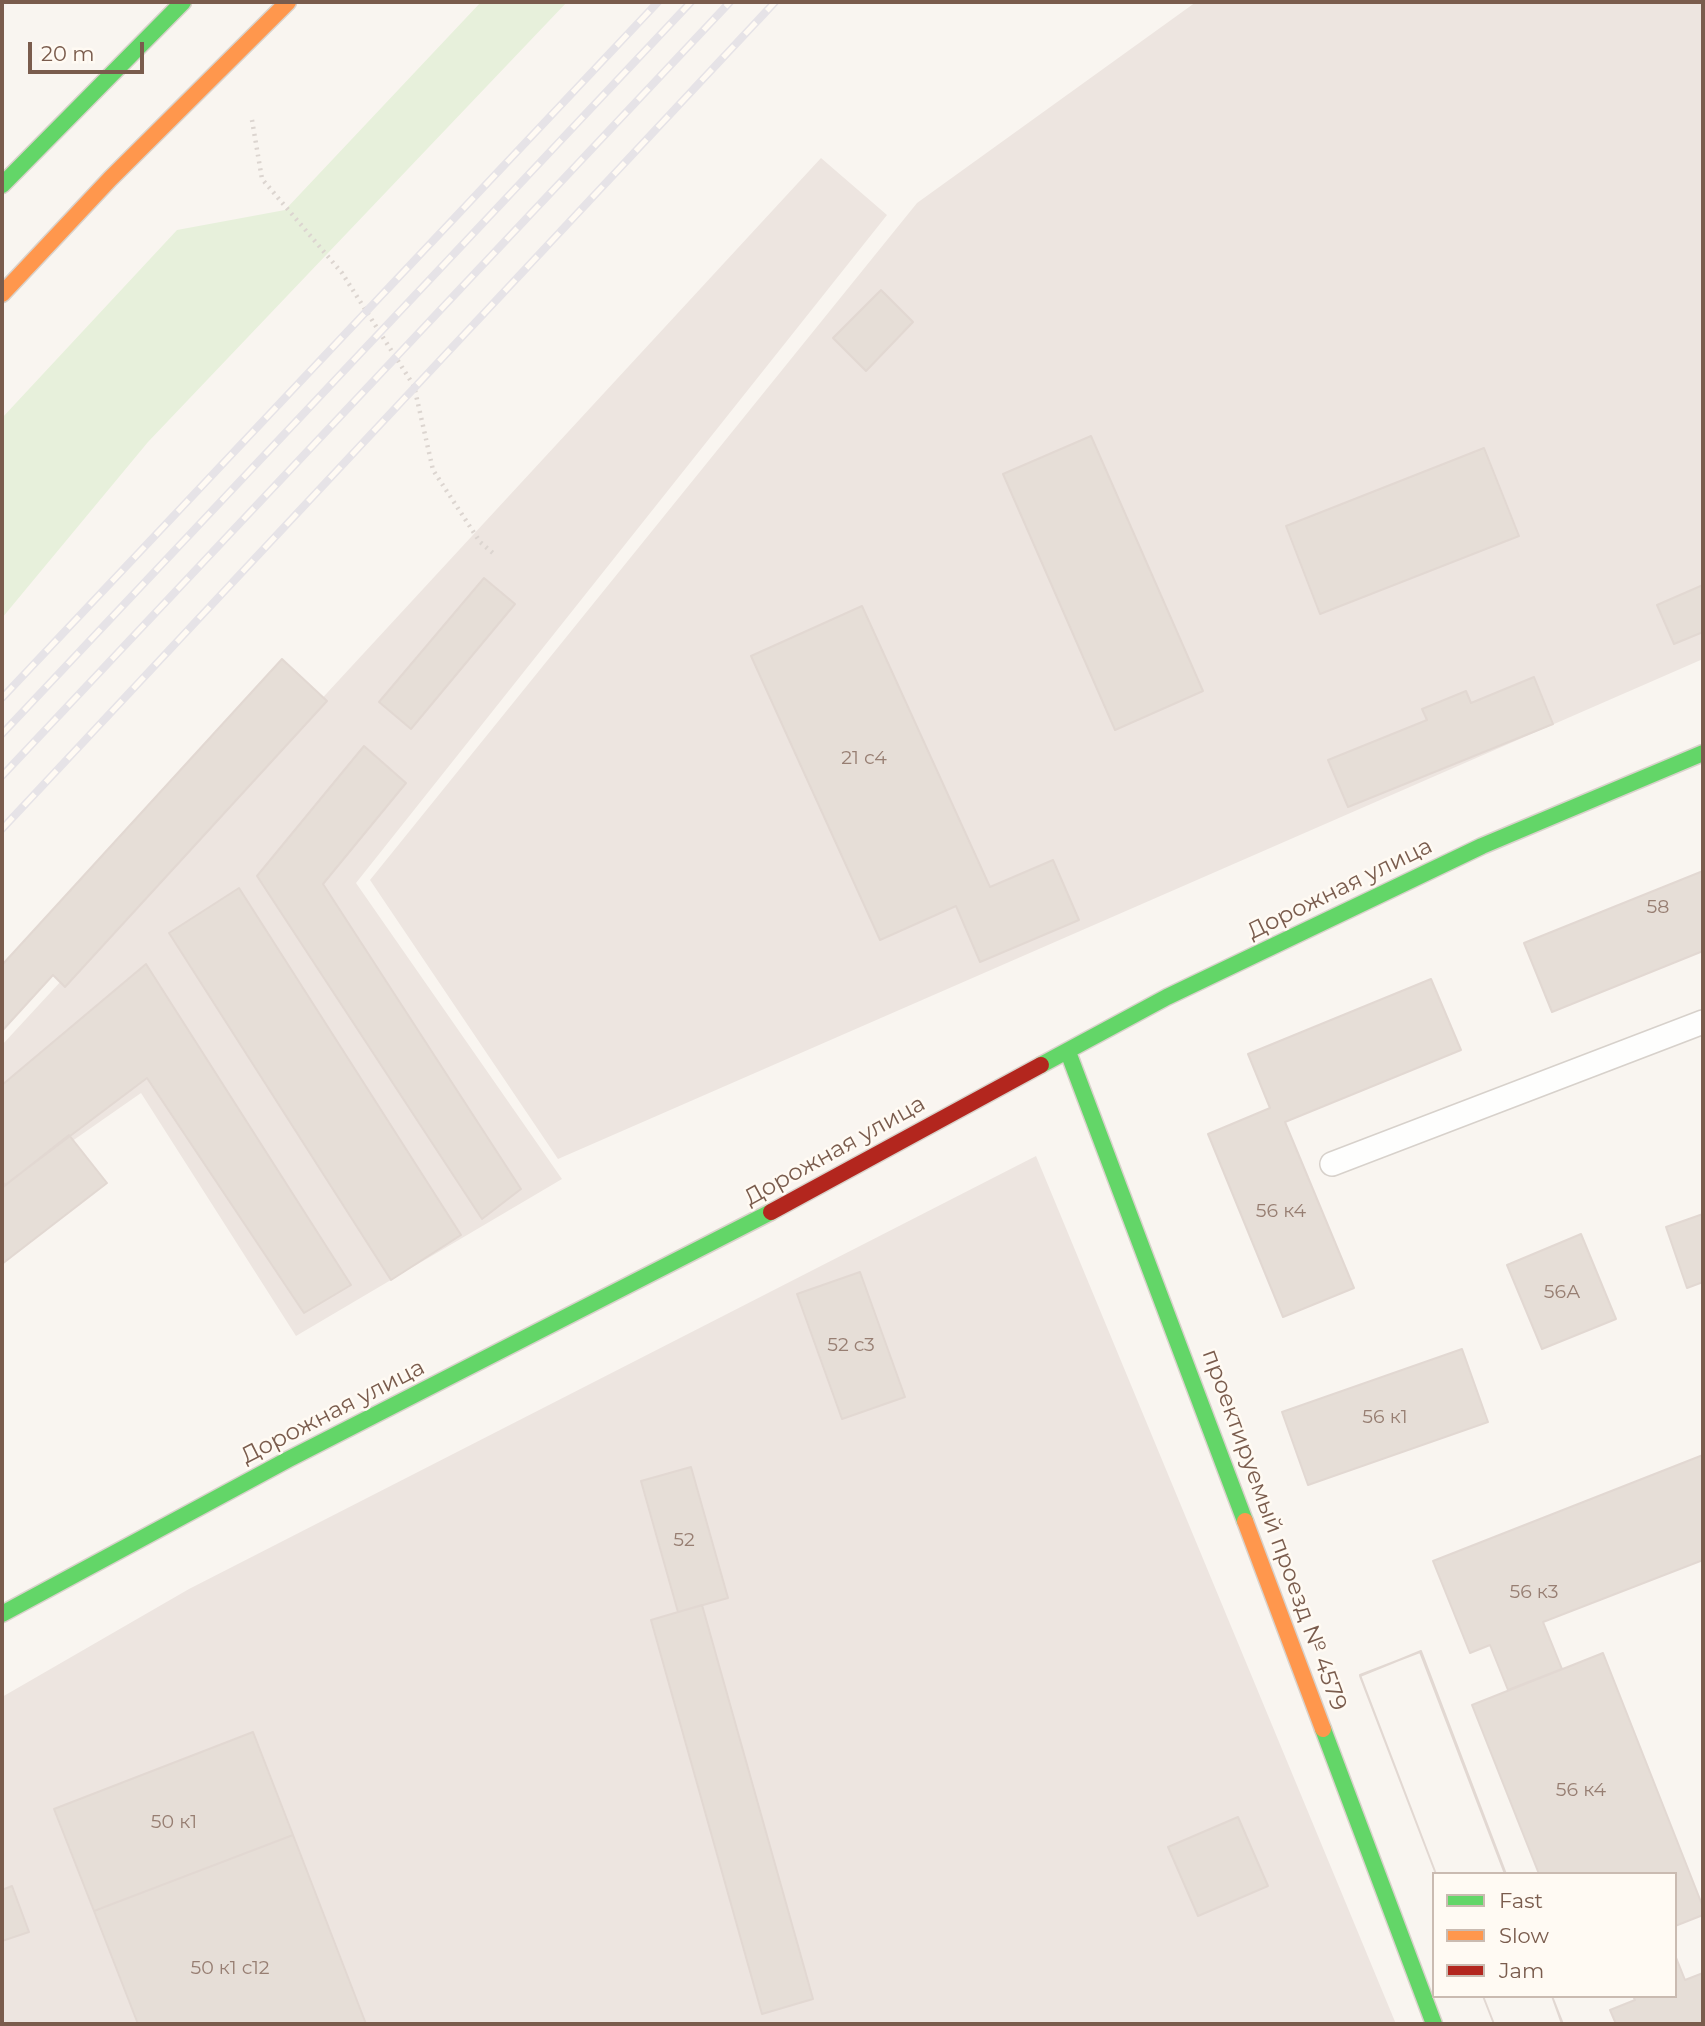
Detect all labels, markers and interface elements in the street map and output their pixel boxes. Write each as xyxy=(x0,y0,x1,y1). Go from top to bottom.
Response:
scale bar xyxy=(32,28,147,72)
text: 20 m xyxy=(41,41,95,66)
house number: 21 с4 xyxy=(841,747,887,769)
street label: Дорожная улица xyxy=(1243,832,1437,946)
house number: 58 xyxy=(1647,896,1669,918)
street label: Дорожная улица xyxy=(740,1090,930,1212)
house number: 56 к4 xyxy=(1256,1200,1306,1222)
house number: 56А xyxy=(1544,1281,1580,1303)
house number: 52 с3 xyxy=(827,1334,875,1356)
street label: проектируемый проезд № 4579 xyxy=(1196,1346,1352,1714)
street label: Дорожная улица xyxy=(237,1354,429,1470)
house number: 56 к1 xyxy=(1362,1406,1408,1428)
house number: 52 xyxy=(673,1529,695,1551)
house number: 56 к3 xyxy=(1509,1581,1559,1603)
house number: 56 к4 xyxy=(1556,1779,1606,1801)
house number: 50 к1 xyxy=(151,1811,197,1833)
legend xyxy=(1432,1872,1677,1998)
text: Fast xyxy=(1499,1888,1543,1913)
text: Slow xyxy=(1499,1923,1549,1948)
house number: 50 к1 с12 xyxy=(190,1957,270,1979)
text: Jam xyxy=(1499,1958,1544,1983)

